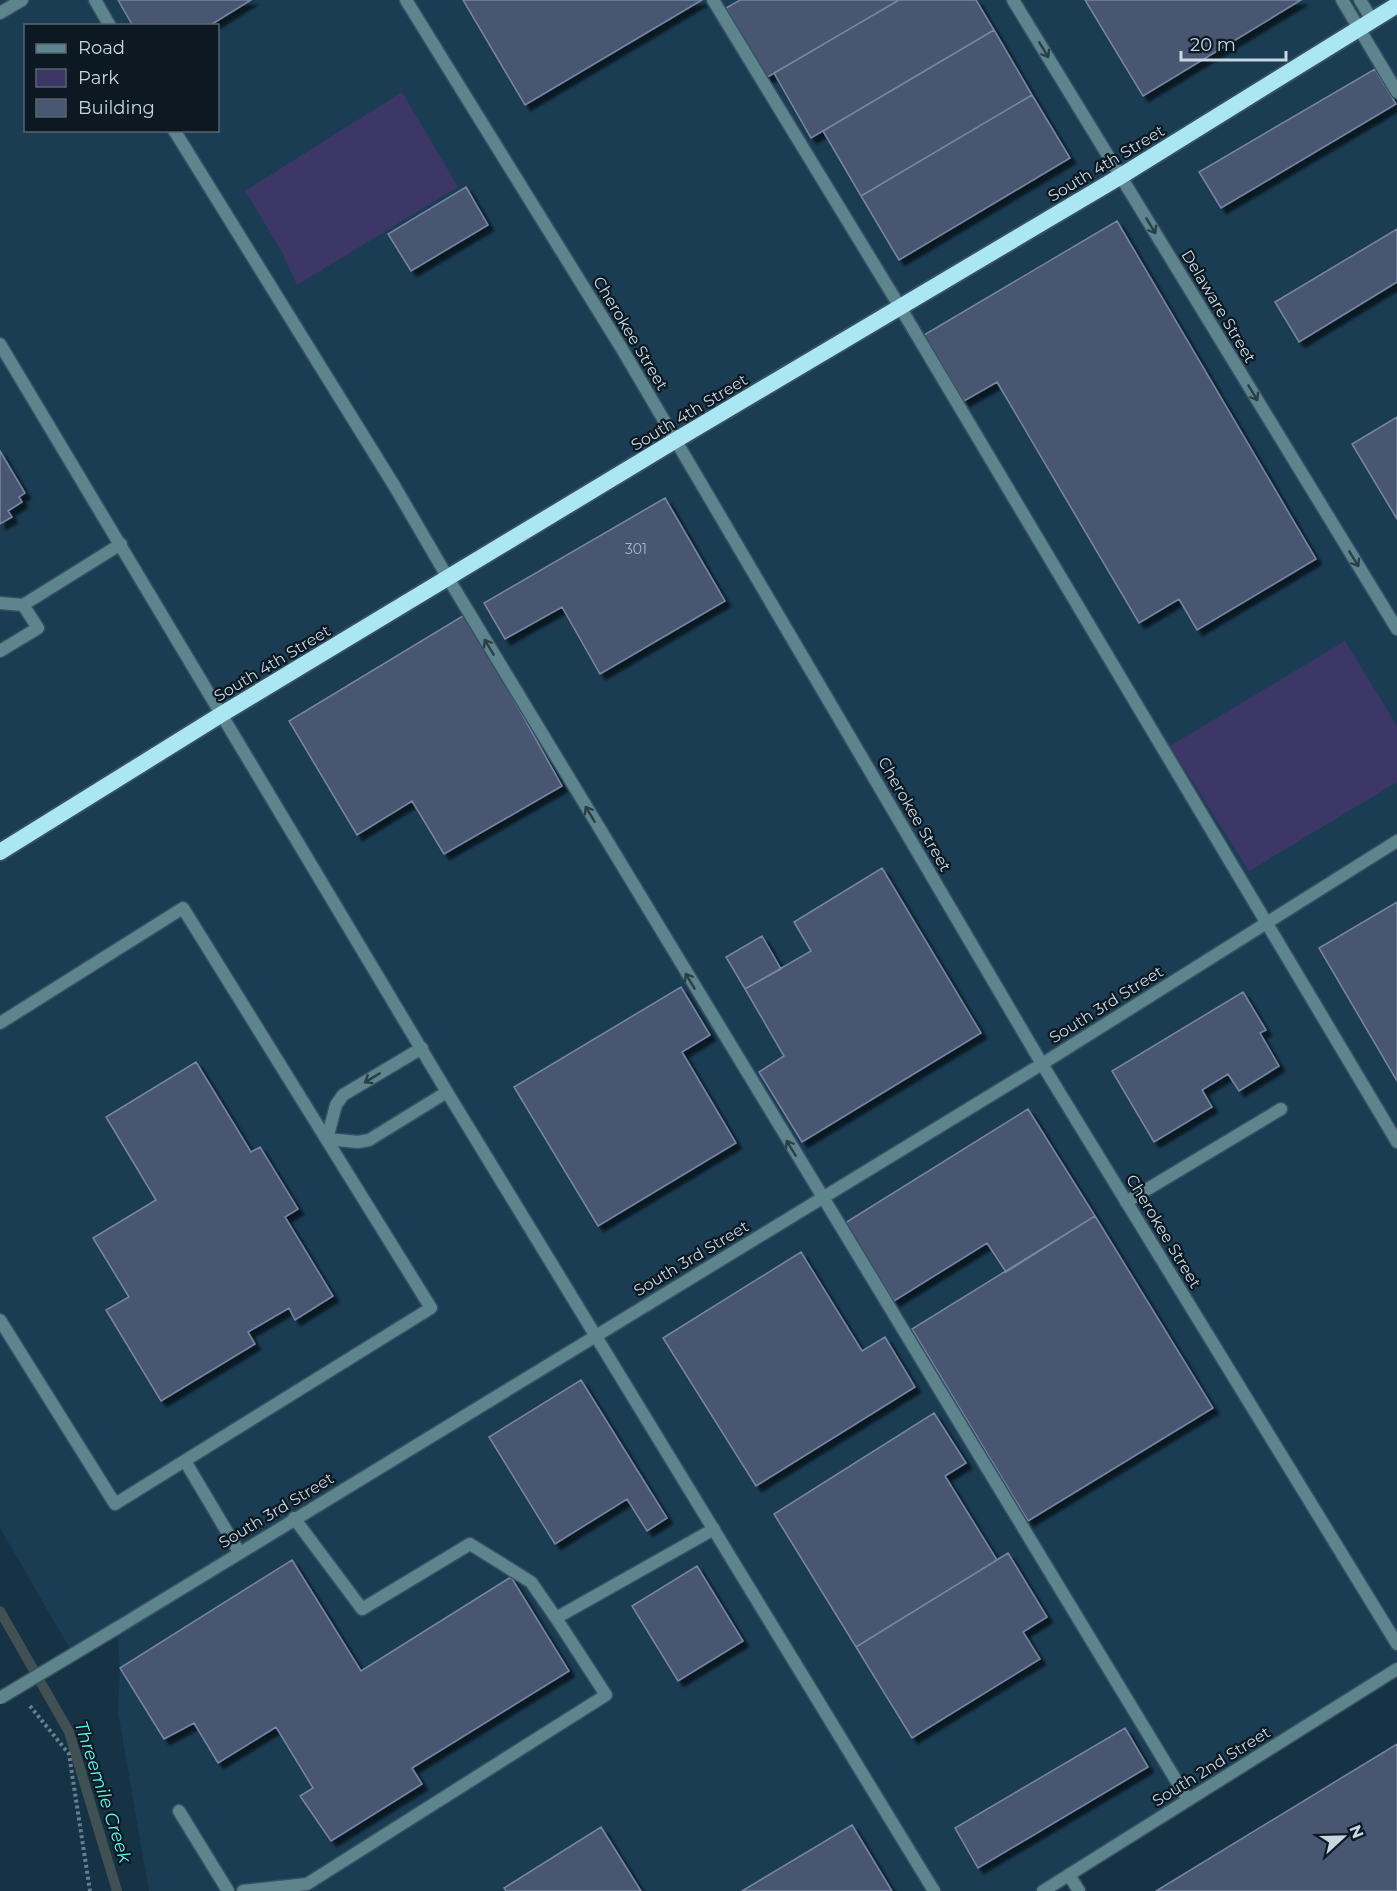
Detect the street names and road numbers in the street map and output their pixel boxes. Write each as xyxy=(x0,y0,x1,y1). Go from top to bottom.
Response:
street label: South 4th Street xyxy=(1045,121,1168,206)
street label: Delaware Street xyxy=(1177,246,1260,366)
street label: Cherokee Street xyxy=(589,273,672,394)
street label: South 4th Street xyxy=(628,370,751,455)
street label: South 4th Street xyxy=(211,621,334,706)
street label: Cherokee Street xyxy=(874,754,955,875)
street label: South 3rd Street xyxy=(1046,961,1167,1047)
street label: Cherokee Street xyxy=(1122,1171,1205,1292)
street label: South 3rd Street xyxy=(630,1216,753,1300)
street label: South 3rd Street xyxy=(215,1468,338,1552)
street label: South 2nd Street xyxy=(1149,1722,1274,1810)

